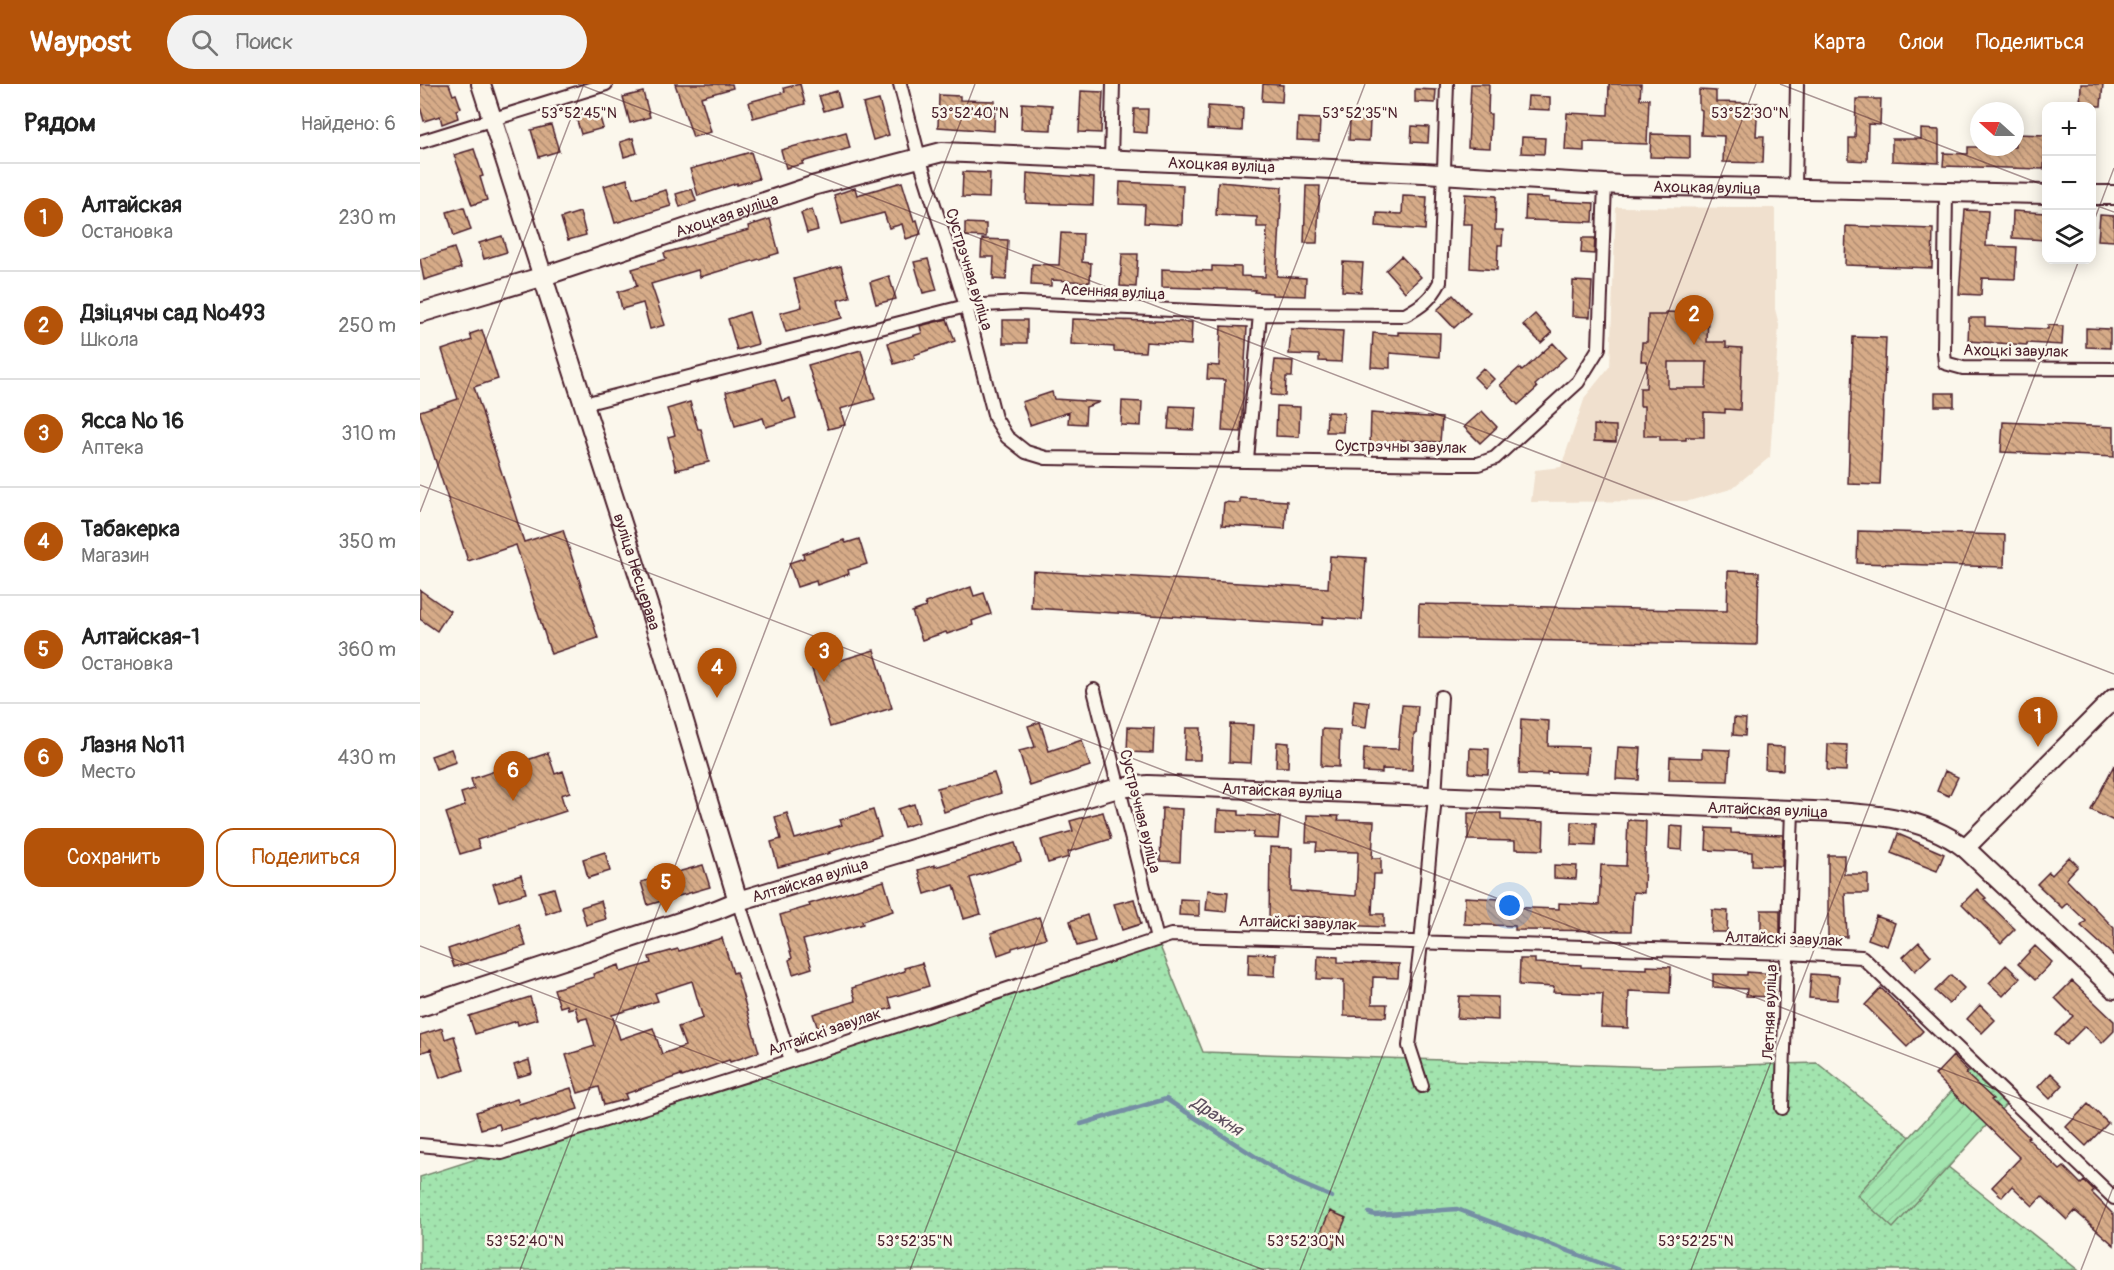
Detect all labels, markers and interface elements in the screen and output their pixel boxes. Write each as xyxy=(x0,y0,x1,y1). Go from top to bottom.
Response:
search box xyxy=(167,15,587,69)
text: Waypost xyxy=(30,25,131,60)
icon: search xyxy=(188,26,221,59)
text: Поиск xyxy=(236,28,293,56)
text: Карта xyxy=(1813,29,1865,56)
text: Слои xyxy=(1898,29,1943,56)
text: Поделиться xyxy=(1976,29,2084,56)
north arrow xyxy=(1970,102,2024,156)
map controls xyxy=(2042,102,2096,264)
button: + xyxy=(2042,102,2096,156)
text: 53°52'45"N xyxy=(541,104,617,123)
text: 53°52'40"N xyxy=(931,104,1009,123)
text: 53°52'35"N xyxy=(1322,104,1398,123)
text: 53°52'30"N xyxy=(1711,104,1789,123)
text: Рядом xyxy=(24,107,96,139)
text: Найдено: 6 xyxy=(301,111,396,136)
street label: Ахоцкая вуліца xyxy=(1167,153,1275,177)
button: − xyxy=(2042,156,2096,210)
street label: Ахоцкая вуліца xyxy=(1653,177,1760,199)
street label: Ахоцкая вуліца xyxy=(673,189,781,242)
text: Алтайская xyxy=(81,191,182,219)
text: 1 xyxy=(40,205,47,230)
text: 230 m xyxy=(339,205,396,230)
street label: Сустрэчная вуліца xyxy=(941,206,997,333)
button: layers xyxy=(2042,210,2096,264)
text: Остановка xyxy=(81,219,173,244)
street label: Асенняя вуліца xyxy=(1060,279,1166,305)
pin: 2 xyxy=(1674,296,1714,345)
text: Дзіцячы сад №493 xyxy=(81,299,265,327)
text: 2 xyxy=(38,313,49,338)
text: 250 m xyxy=(338,313,396,338)
text: Школа xyxy=(81,327,138,352)
street label: Ахоцкі завулак xyxy=(1963,340,2069,362)
text: Ясса № 16 xyxy=(81,407,184,435)
text: 3 xyxy=(38,421,49,446)
text: 310 m xyxy=(341,421,396,446)
text: Аптека xyxy=(81,435,144,460)
street label: Сустрэчны завулак xyxy=(1335,436,1467,458)
street label: вуліца Несцерава xyxy=(608,511,665,633)
text: Табакерка xyxy=(81,515,180,543)
text: 4 xyxy=(38,529,49,554)
text: 350 m xyxy=(338,529,396,554)
text: Магазин xyxy=(81,543,149,568)
text: Алтайская-1 xyxy=(81,623,200,651)
pin: 3 xyxy=(804,632,844,682)
text: 5 xyxy=(38,637,49,662)
text: 360 m xyxy=(337,637,396,662)
pin: 4 xyxy=(698,648,736,698)
text: Остановка xyxy=(81,651,173,676)
pin: 1 xyxy=(2018,698,2058,747)
text: Лазня №11 xyxy=(81,731,185,759)
text: 6 xyxy=(38,745,49,770)
text: 430 m xyxy=(337,745,396,770)
street label: Сустрэчная вуліца xyxy=(1115,747,1165,875)
pin: 6 xyxy=(494,752,532,801)
text: Место xyxy=(81,759,136,784)
street label: Алтайская вуліца xyxy=(1221,779,1343,804)
street label: Алтайская вуліца xyxy=(1707,798,1828,823)
button: Сохранить xyxy=(24,828,204,887)
button: Поделиться xyxy=(216,828,396,887)
street label: Алтайская вуліца xyxy=(749,854,870,907)
pin: 5 xyxy=(646,864,686,913)
your location xyxy=(1495,891,1524,920)
street label: Алтайскі завулак xyxy=(1238,911,1358,935)
street label: Алтайскі завулак xyxy=(1724,927,1844,951)
street label: Летняя вуліца xyxy=(1758,964,1782,1061)
street label: Алтайскі завулак xyxy=(765,1003,884,1061)
water label: Дражня xyxy=(1186,1091,1248,1142)
text: 53°52'40"N xyxy=(486,1232,564,1251)
text: 53°52'35"N xyxy=(877,1232,953,1251)
text: 53°52'30"N xyxy=(1267,1232,1345,1251)
text: 53°52'25"N xyxy=(1658,1232,1734,1251)

